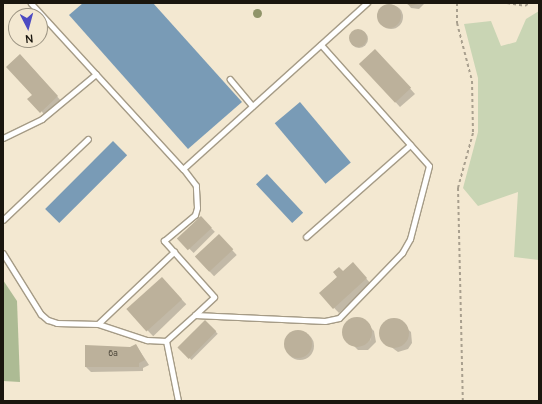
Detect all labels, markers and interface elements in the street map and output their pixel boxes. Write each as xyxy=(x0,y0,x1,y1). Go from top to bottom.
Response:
north arrow xyxy=(8,8,48,48)
text: N xyxy=(24,32,34,47)
house number: 6a xyxy=(108,348,118,358)

